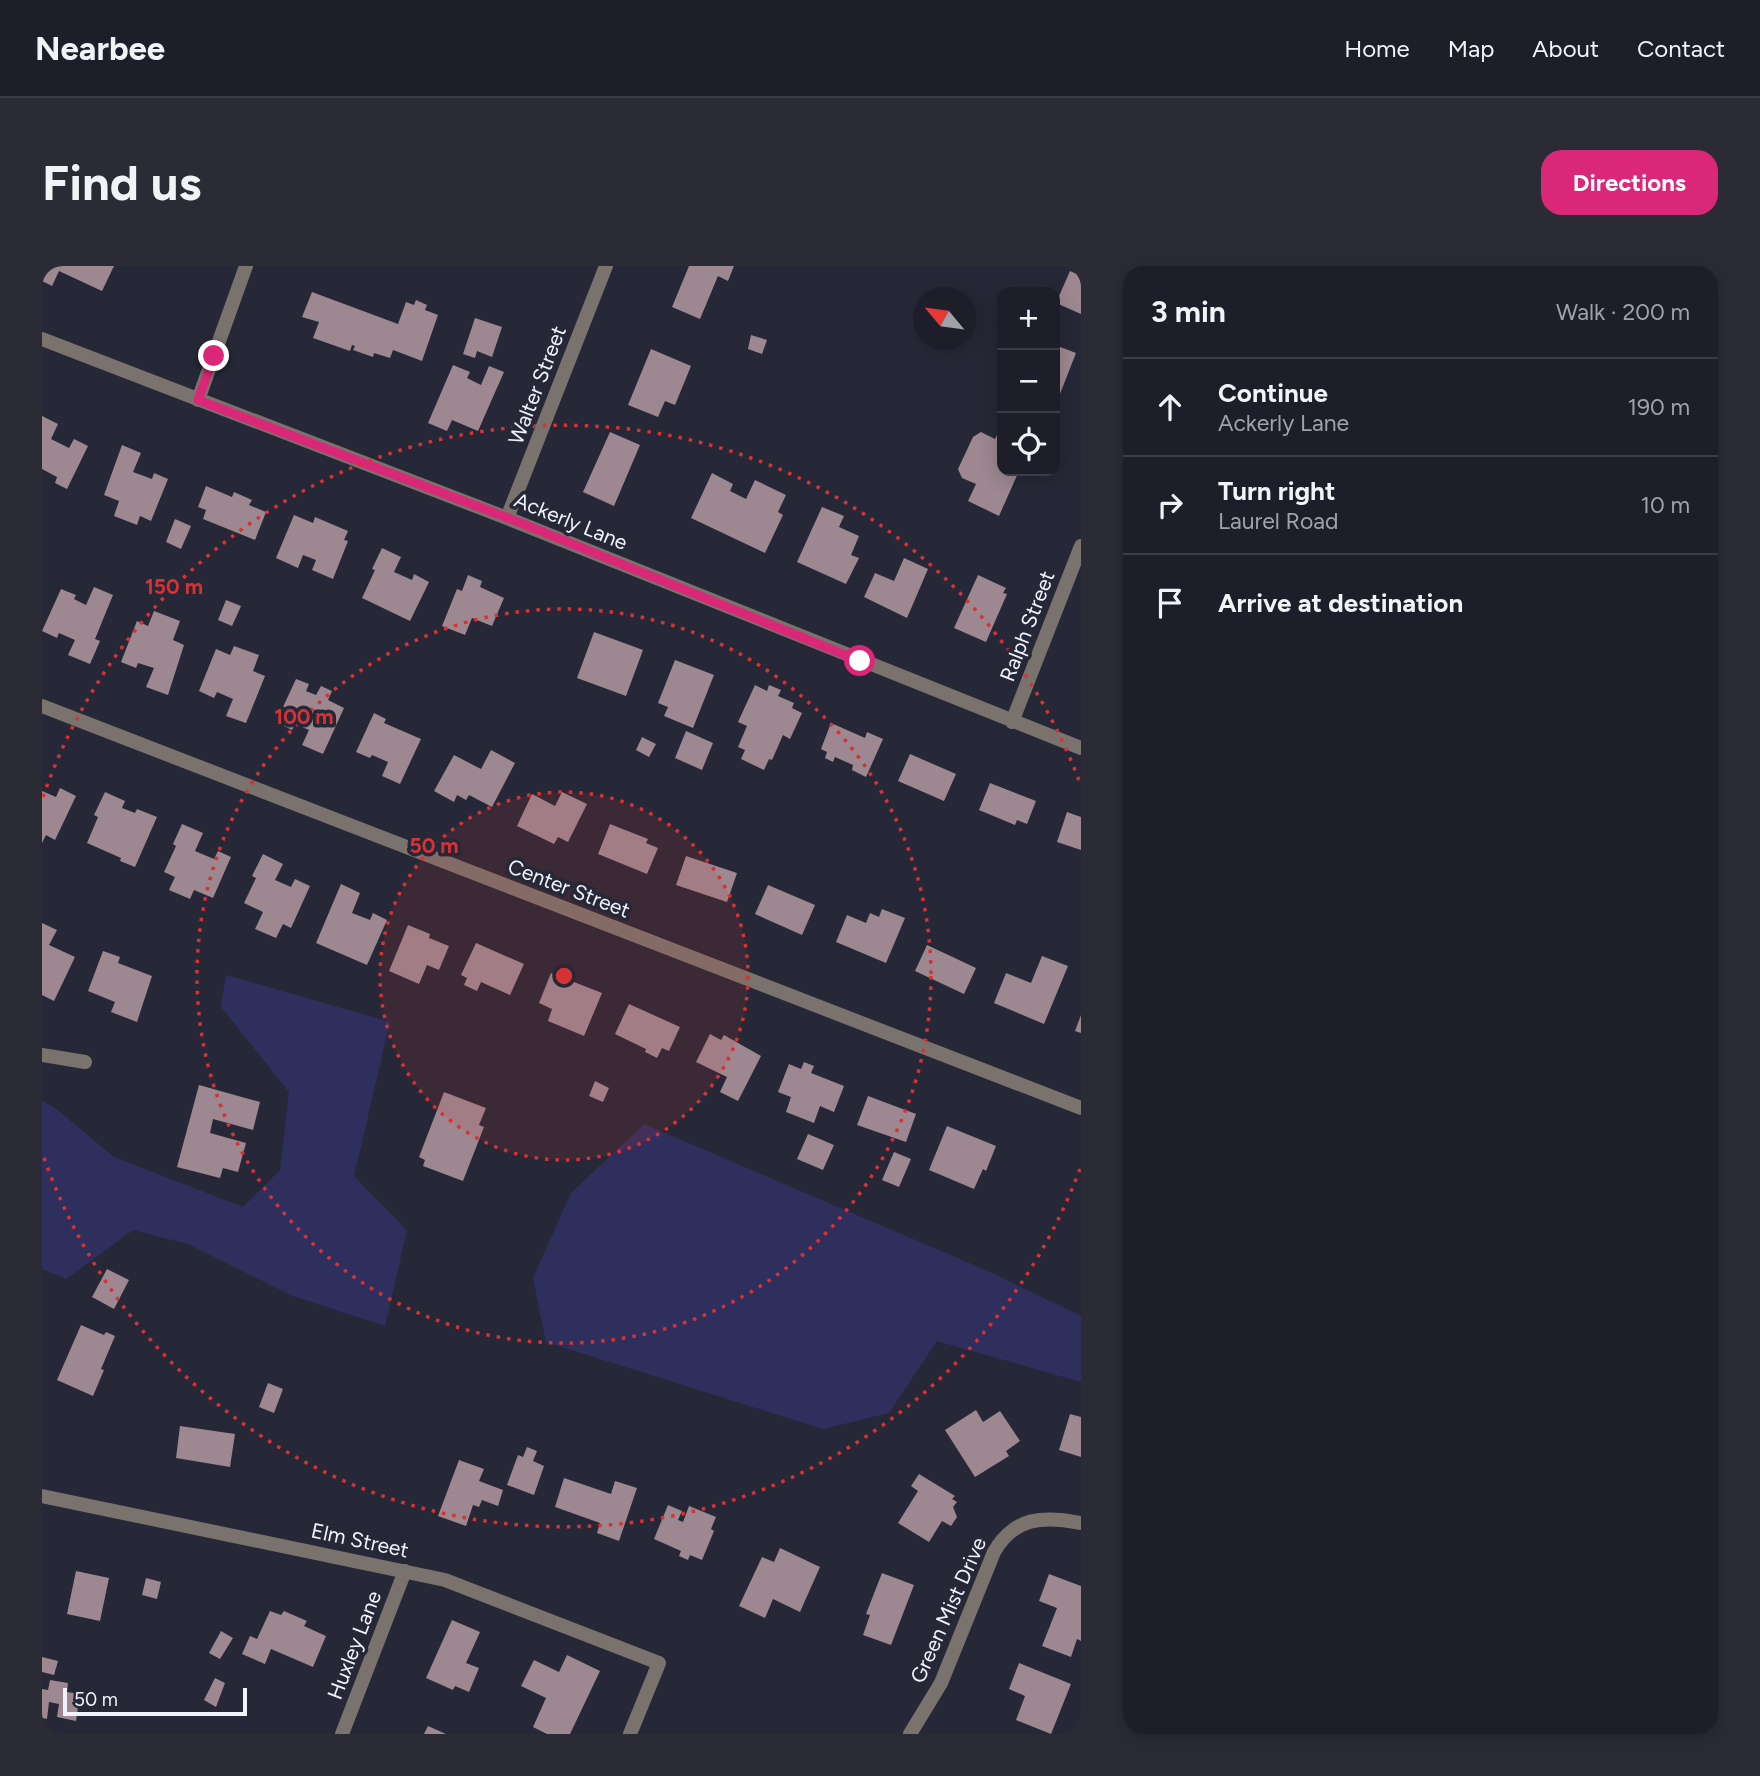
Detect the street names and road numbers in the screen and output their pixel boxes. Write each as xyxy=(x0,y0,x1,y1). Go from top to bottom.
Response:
street label: Walter Street xyxy=(503,322,571,448)
street label: Ackerly Lane xyxy=(511,487,631,555)
street label: Ralph Street xyxy=(994,567,1060,685)
street label: Center Street xyxy=(504,853,634,923)
street label: Elm Street xyxy=(309,1517,411,1563)
street label: Green Mist Drive xyxy=(905,1533,991,1687)
street label: Huxley Lane xyxy=(322,1587,386,1703)

